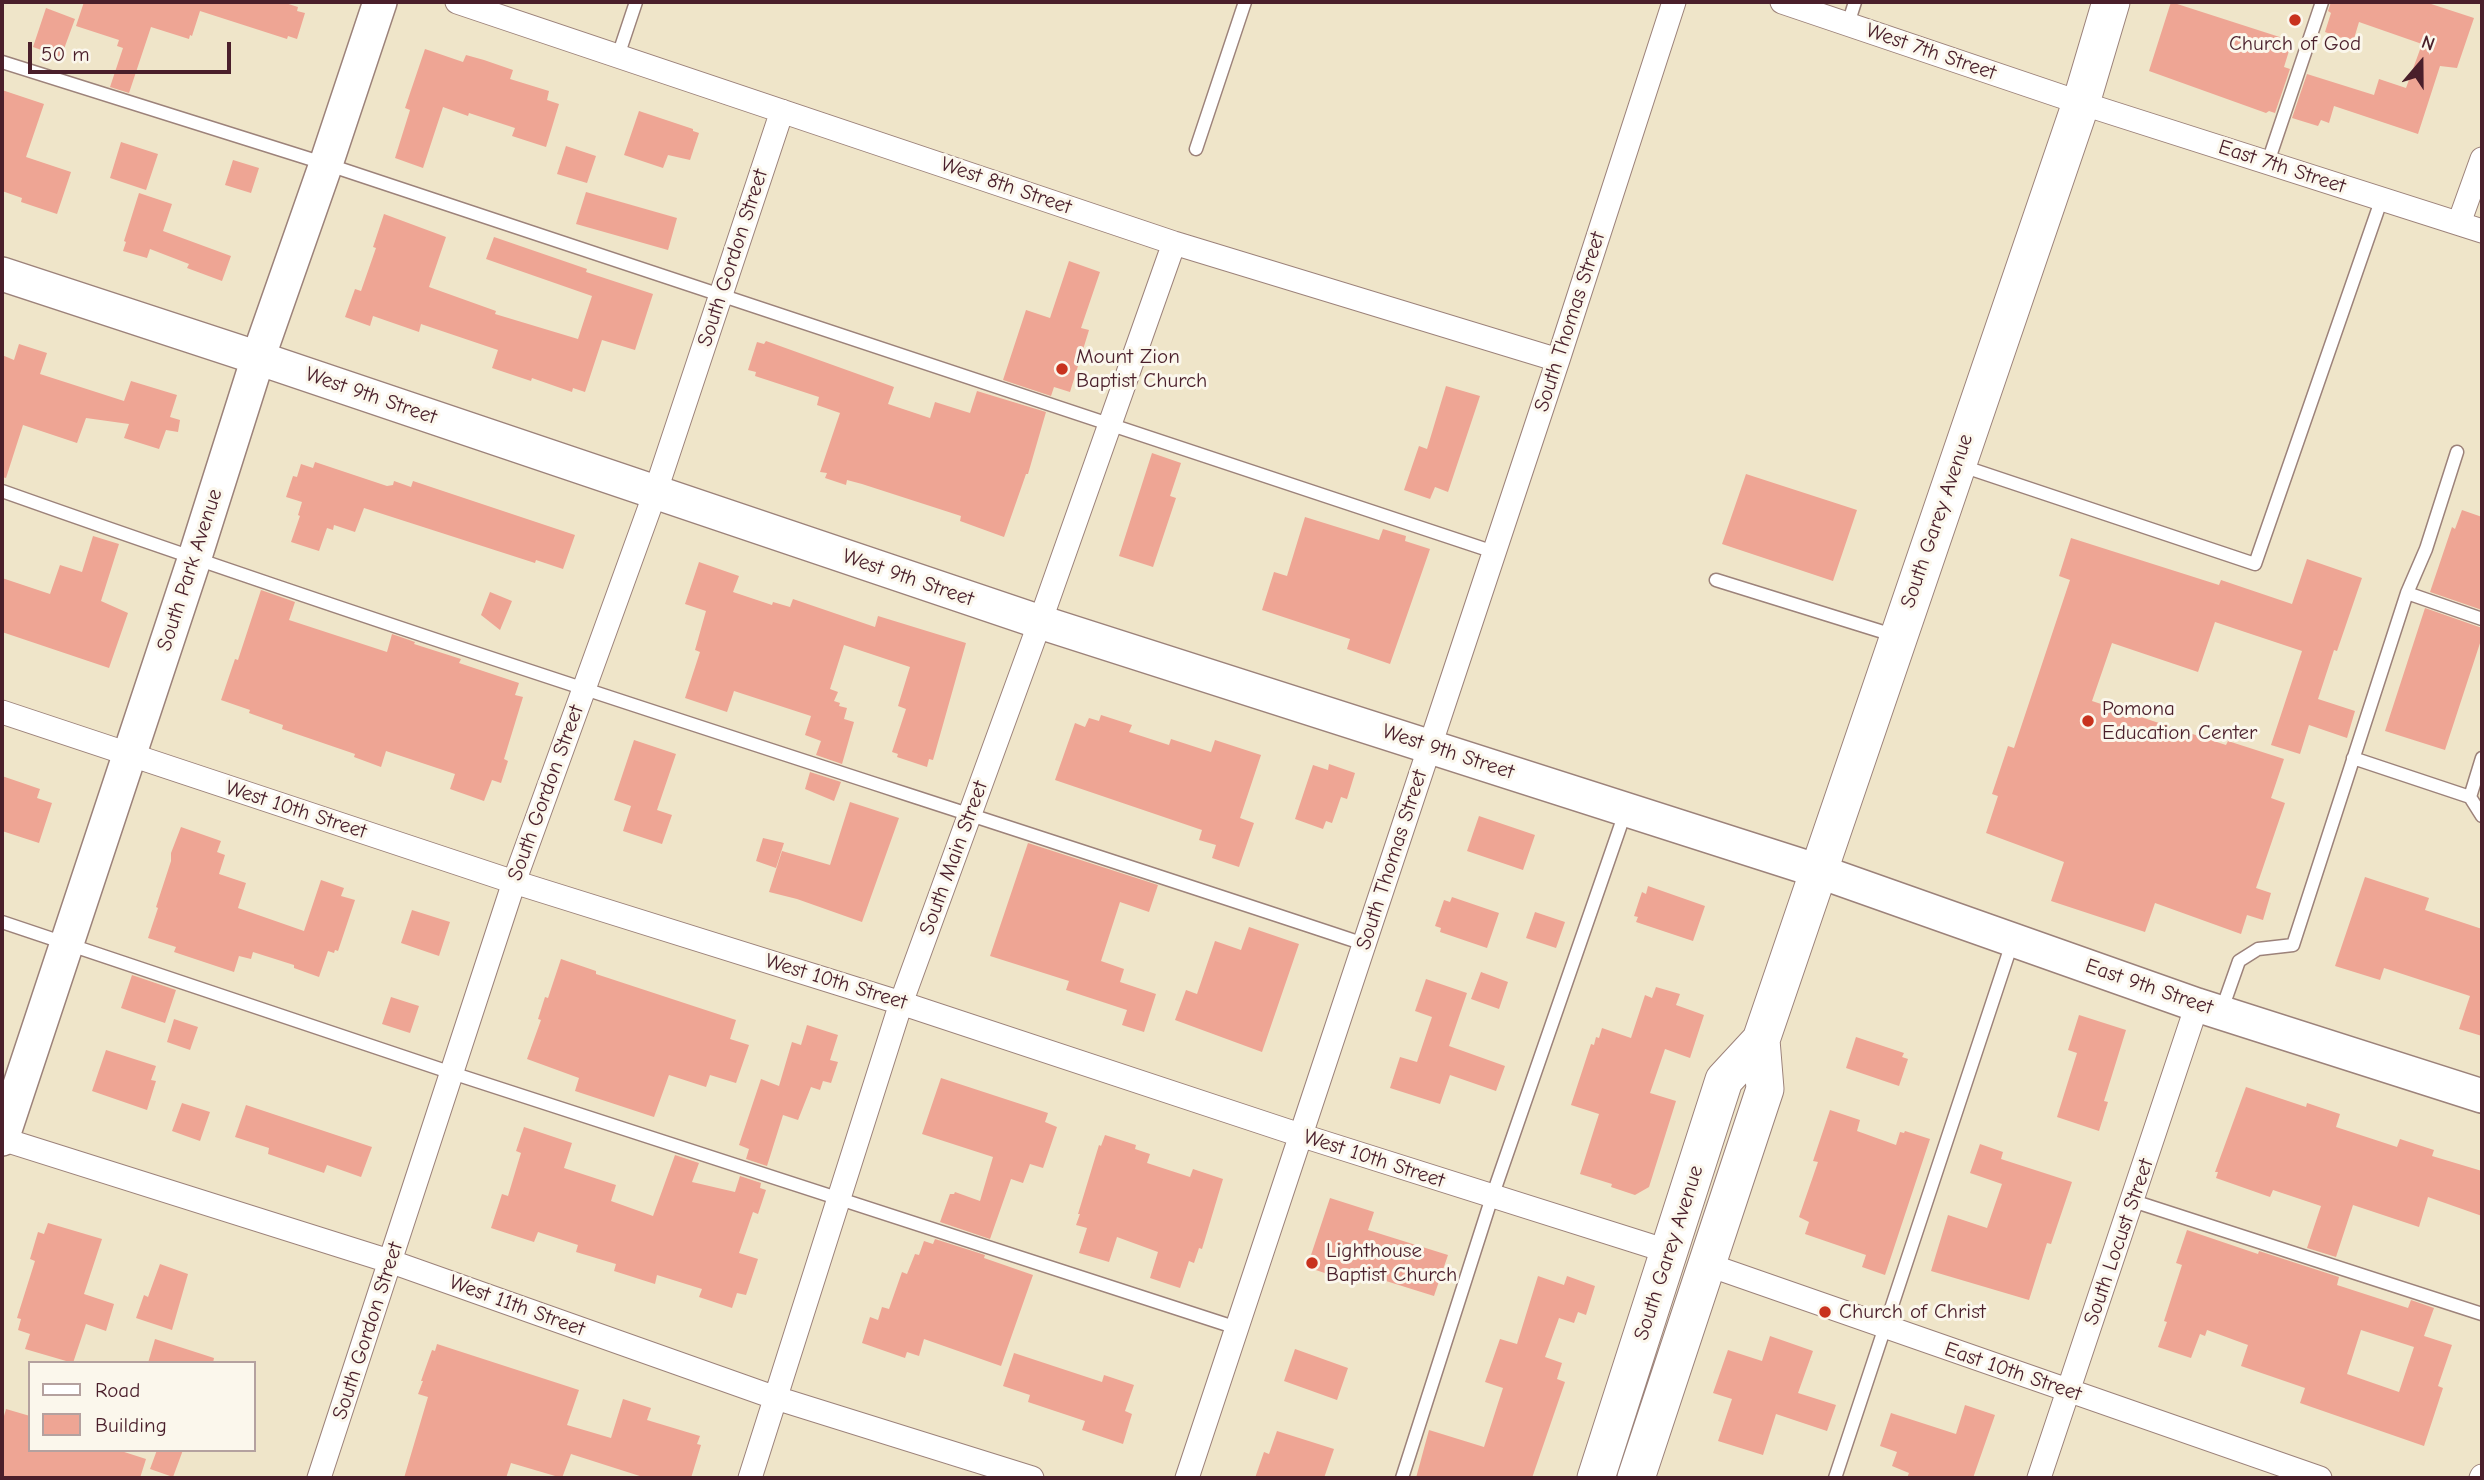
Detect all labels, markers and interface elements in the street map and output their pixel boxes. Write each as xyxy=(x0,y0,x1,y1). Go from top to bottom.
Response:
marker: Church of God xyxy=(2287,12,2303,28)
street label: West 7th Street xyxy=(1863,18,1999,86)
scale bar xyxy=(32,28,234,72)
north arrow xyxy=(2386,28,2456,98)
place label: Church of God xyxy=(2229,31,2361,57)
text: N xyxy=(2419,31,2438,56)
text: 50 m xyxy=(41,42,90,66)
street label: East 7th Street xyxy=(2215,135,2349,199)
street label: West 8th Street xyxy=(937,152,1075,220)
street label: South Gordon Street xyxy=(692,166,774,350)
street label: South Thomas Street xyxy=(1529,229,1611,415)
place label: Mount Zion Baptist Church xyxy=(1076,344,1207,394)
marker: Mount Zion Baptist Church xyxy=(1054,361,1070,377)
street label: West 9th Street xyxy=(302,362,440,430)
street label: South Garey Avenue xyxy=(1895,431,1979,611)
street label: South Park Avenue xyxy=(152,486,228,654)
street label: West 9th Street xyxy=(839,544,977,612)
place label: Pomona Education Center xyxy=(2102,696,2257,746)
street label: South Gordon Street xyxy=(503,702,589,884)
marker: Pomona Education Center xyxy=(2080,713,2096,729)
street label: West 9th Street xyxy=(1379,719,1517,785)
street label: South Thomas Street xyxy=(1351,767,1433,953)
street label: West 10th Street xyxy=(222,775,370,845)
street label: South Main Street xyxy=(914,778,994,938)
street label: West 10th Street xyxy=(762,948,910,1016)
street label: East 9th Street xyxy=(2082,953,2216,1021)
street label: West 10th Street xyxy=(1300,1124,1448,1194)
street label: South Locust Street xyxy=(2079,1156,2159,1328)
street label: South Garey Avenue xyxy=(1629,1162,1709,1344)
place label: Lighthouse Baptist Church xyxy=(1326,1238,1457,1288)
street label: South Gordon Street xyxy=(327,1239,409,1423)
marker: Lighthouse Baptist Church xyxy=(1304,1255,1320,1271)
street label: West 11th Street xyxy=(446,1270,588,1342)
place label: Church of Christ xyxy=(1839,1299,1986,1325)
marker: Church of Christ xyxy=(1817,1304,1833,1320)
street label: East 10th Street xyxy=(1941,1337,2085,1407)
legend xyxy=(28,1361,256,1452)
text: Road xyxy=(95,1378,140,1402)
text: Building xyxy=(95,1413,167,1437)

